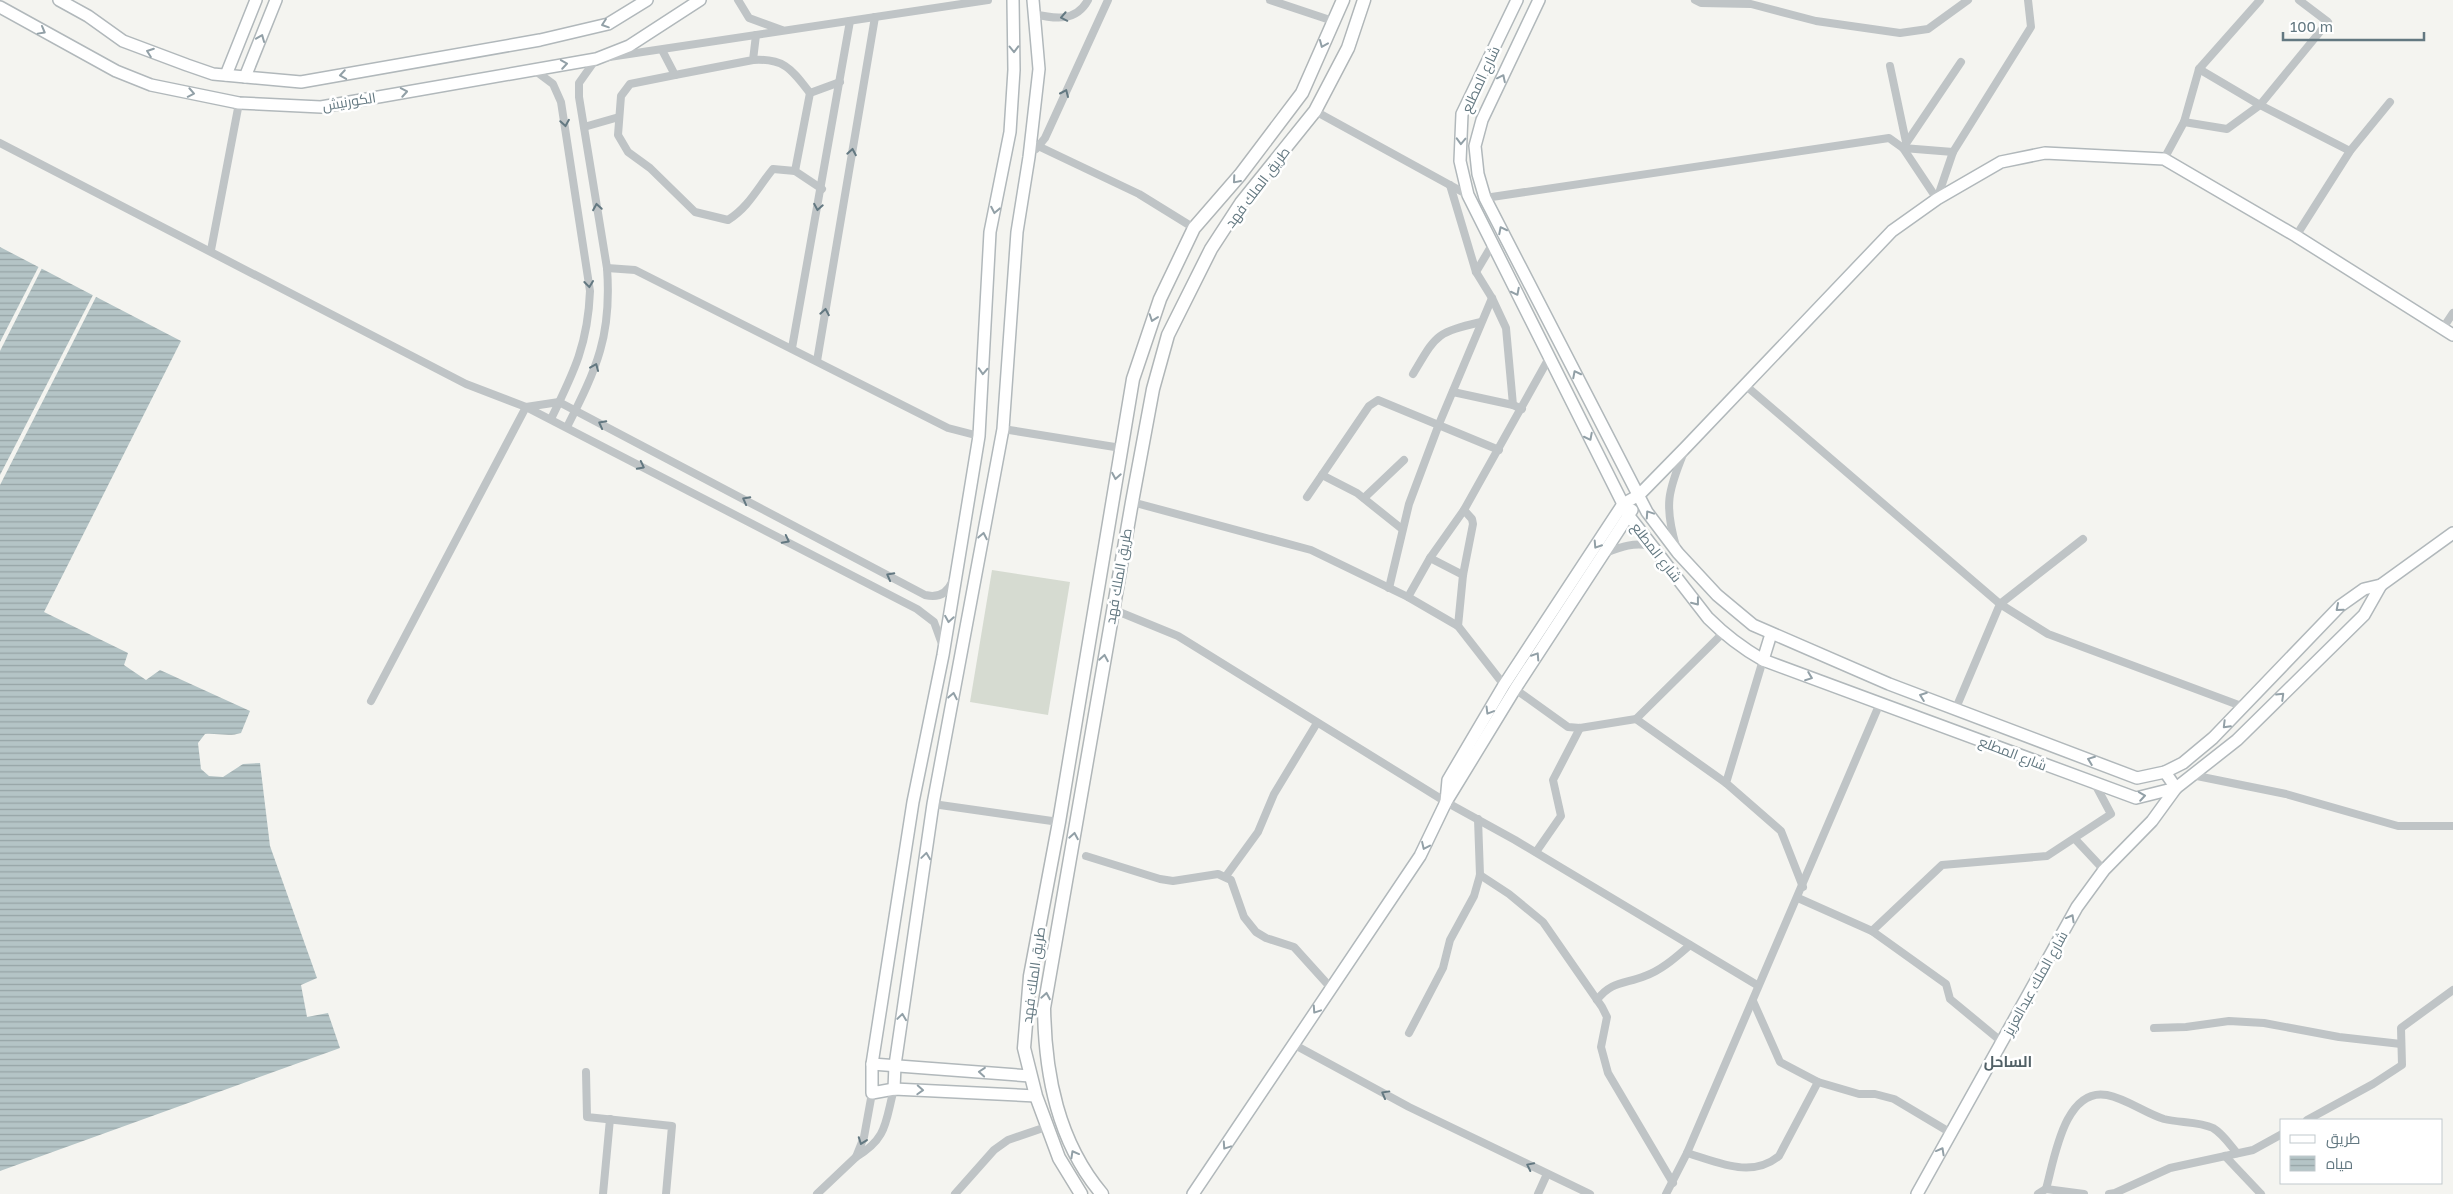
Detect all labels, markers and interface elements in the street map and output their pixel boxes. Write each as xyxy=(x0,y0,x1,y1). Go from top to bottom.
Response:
scale bar xyxy=(2283,10,2424,42)
one-way arrow xyxy=(1060,11,1069,22)
text: 100 m xyxy=(2290,17,2333,35)
one-way arrow xyxy=(601,18,610,28)
one-way arrow xyxy=(37,25,46,35)
one-way arrow xyxy=(254,34,265,43)
one-way arrow xyxy=(1319,39,1329,48)
street label: شارع المطلع xyxy=(1457,43,1504,115)
one-way arrow xyxy=(1009,45,1019,53)
one-way arrow xyxy=(146,48,155,58)
one-way arrow xyxy=(560,60,568,70)
one-way arrow xyxy=(338,69,347,79)
one-way arrow xyxy=(1496,74,1506,83)
one-way arrow xyxy=(187,87,196,98)
street label: الكورنيش xyxy=(321,88,377,114)
one-way arrow xyxy=(400,88,408,98)
one-way arrow xyxy=(1059,89,1070,98)
one-way arrow xyxy=(559,119,569,127)
one-way arrow xyxy=(1456,138,1466,146)
street label: طريق الملك فهد xyxy=(1221,143,1294,231)
one-way arrow xyxy=(847,148,857,157)
one-way arrow xyxy=(1232,175,1241,184)
one-way arrow xyxy=(592,203,603,211)
one-way arrow xyxy=(814,203,824,211)
one-way arrow xyxy=(990,205,1000,214)
one-way arrow xyxy=(1498,226,1508,235)
one-way arrow xyxy=(583,280,594,288)
one-way arrow xyxy=(1510,287,1520,296)
one-way arrow xyxy=(820,308,830,317)
one-way arrow xyxy=(1149,314,1159,322)
one-way arrow xyxy=(589,363,600,372)
one-way arrow xyxy=(977,368,988,376)
one-way arrow xyxy=(1572,371,1582,380)
one-way arrow xyxy=(598,421,607,431)
one-way arrow xyxy=(1583,432,1593,441)
one-way arrow xyxy=(636,459,645,469)
one-way arrow xyxy=(1111,471,1121,480)
one-way arrow xyxy=(742,496,751,506)
one-way arrow xyxy=(1646,510,1655,520)
street label: شارع المطلع xyxy=(1628,519,1686,586)
street label: طريق الملك فهد xyxy=(1101,527,1136,625)
one-way arrow xyxy=(977,532,987,541)
one-way arrow xyxy=(780,534,789,544)
one-way arrow xyxy=(1593,539,1603,548)
one-way arrow xyxy=(886,572,895,582)
one-way arrow xyxy=(1690,596,1698,605)
one-way arrow xyxy=(2335,602,2344,611)
one-way arrow xyxy=(944,615,955,623)
one-way arrow xyxy=(1530,653,1539,662)
one-way arrow xyxy=(1098,654,1108,663)
one-way arrow xyxy=(1804,671,1813,681)
one-way arrow xyxy=(948,692,958,701)
one-way arrow xyxy=(1920,692,1928,702)
one-way arrow xyxy=(2275,693,2284,702)
one-way arrow xyxy=(1486,705,1496,714)
one-way arrow xyxy=(2223,719,2232,728)
street label: شارع المطلع xyxy=(1976,732,2049,775)
one-way arrow xyxy=(2088,756,2096,766)
one-way arrow xyxy=(2138,791,2146,801)
one-way arrow xyxy=(1068,832,1078,840)
one-way arrow xyxy=(1421,841,1431,850)
one-way arrow xyxy=(920,852,930,861)
one-way arrow xyxy=(2065,914,2075,923)
street label: طريق الملك فهد xyxy=(1018,926,1049,1024)
street label: شارع الملك عبدالعزيز xyxy=(1999,928,2072,1039)
one-way arrow xyxy=(1041,992,1051,1001)
one-way arrow xyxy=(1313,1005,1322,1014)
one-way arrow xyxy=(896,1013,907,1021)
district label: الساحل xyxy=(1984,1052,2032,1071)
one-way arrow xyxy=(978,1067,986,1078)
one-way arrow xyxy=(917,1085,925,1096)
one-way arrow xyxy=(1381,1090,1390,1100)
legend xyxy=(2280,1119,2443,1184)
text: طريق xyxy=(2326,1129,2360,1149)
one-way arrow xyxy=(858,1136,868,1144)
one-way arrow xyxy=(1222,1140,1232,1149)
one-way arrow xyxy=(1934,1148,1944,1157)
one-way arrow xyxy=(1070,1150,1080,1159)
text: مياه xyxy=(2326,1154,2353,1172)
one-way arrow xyxy=(1526,1162,1535,1172)

